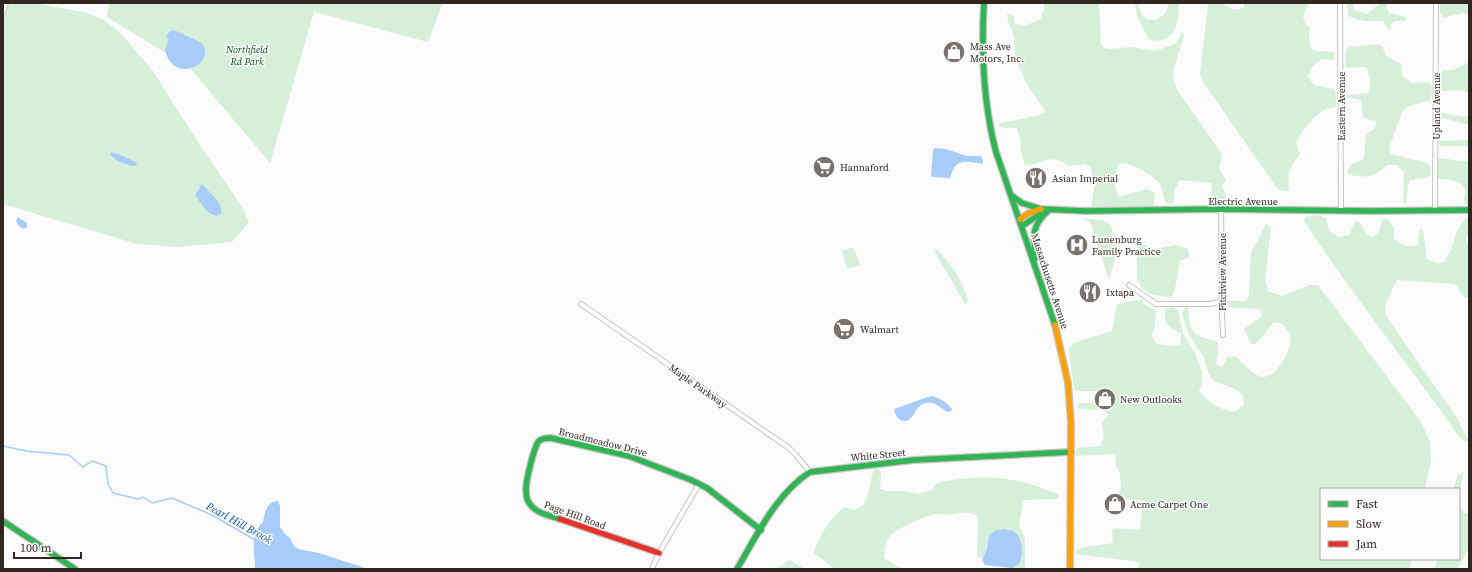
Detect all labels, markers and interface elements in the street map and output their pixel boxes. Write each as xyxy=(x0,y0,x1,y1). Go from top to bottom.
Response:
shop icon: Mass Ave Motors, Inc. xyxy=(941,39,967,65)
place label: Mass Ave Motors, Inc. xyxy=(970,40,1024,65)
park label: Northfield Rd Park xyxy=(225,43,269,68)
street label: Eastern Avenue xyxy=(1335,71,1348,141)
street label: Upland Avenue xyxy=(1430,72,1443,140)
supermarket icon: Hannaford xyxy=(811,154,837,180)
place label: Hannaford xyxy=(840,161,889,174)
restaurant icon: Asian Imperial xyxy=(1023,165,1049,191)
place label: Asian Imperial xyxy=(1052,172,1118,185)
street label: Electric Avenue xyxy=(1208,195,1278,208)
street label: Massachusetts Avenue xyxy=(1028,232,1072,330)
hospital icon: Lunenburg Family Practice xyxy=(1064,232,1090,258)
place label: Lunenburg Family Practice xyxy=(1092,233,1161,258)
street label: Fitchview Avenue xyxy=(1216,233,1229,311)
restaurant icon: Ixtapa xyxy=(1077,279,1103,305)
place label: Ixtapa xyxy=(1106,286,1135,299)
supermarket icon: Walmart xyxy=(831,316,857,342)
place label: Walmart xyxy=(860,323,899,336)
street label: Maple Parkway xyxy=(666,361,730,411)
shop icon: New Outlooks xyxy=(1092,386,1118,412)
place label: New Outlooks xyxy=(1120,393,1182,406)
street label: Broadmeadow Drive xyxy=(557,425,649,459)
street label: White Street xyxy=(850,446,907,464)
legend xyxy=(1320,488,1460,560)
shop icon: Acme Carpet One xyxy=(1102,491,1128,517)
text: Fast xyxy=(1356,496,1378,512)
water label: Pearl Hill Brook xyxy=(203,498,275,548)
street label: Page Hill Road xyxy=(542,498,608,532)
place label: Acme Carpet One xyxy=(1130,498,1208,511)
text: Slow xyxy=(1356,516,1382,532)
scale bar xyxy=(14,534,81,560)
text: Jam xyxy=(1355,536,1377,552)
text: 100 m xyxy=(20,540,52,556)

